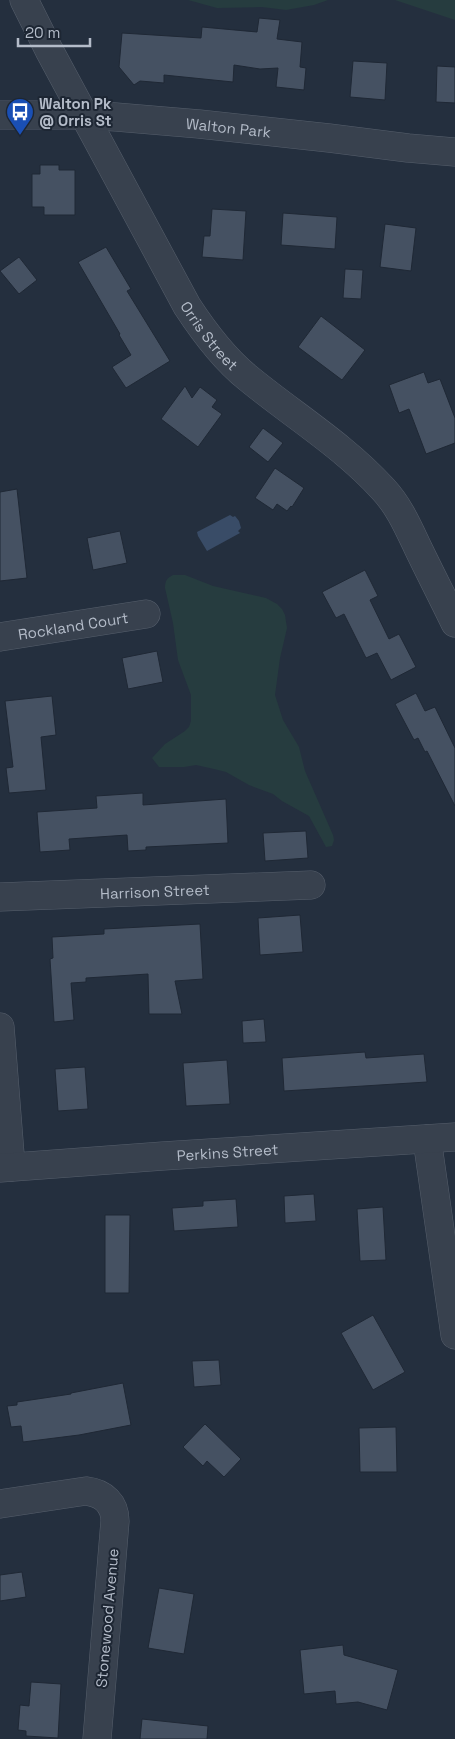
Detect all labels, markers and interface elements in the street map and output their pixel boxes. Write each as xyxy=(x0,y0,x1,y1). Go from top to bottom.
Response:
scale bar xyxy=(18,15,90,47)
text: 20 m xyxy=(25,23,60,42)
place label: Walton Pk @ Orris St xyxy=(39,94,112,130)
bus stop icon: Walton Pk @ Orris St xyxy=(5,97,35,136)
street label: Walton Park xyxy=(185,113,272,141)
street label: Orris Street xyxy=(177,297,243,374)
street label: Rockland Court xyxy=(17,607,130,644)
street label: Harrison Street xyxy=(100,879,210,903)
street label: Perkins Street xyxy=(176,1139,279,1165)
street label: Stonewood Avenue xyxy=(91,1547,123,1688)

